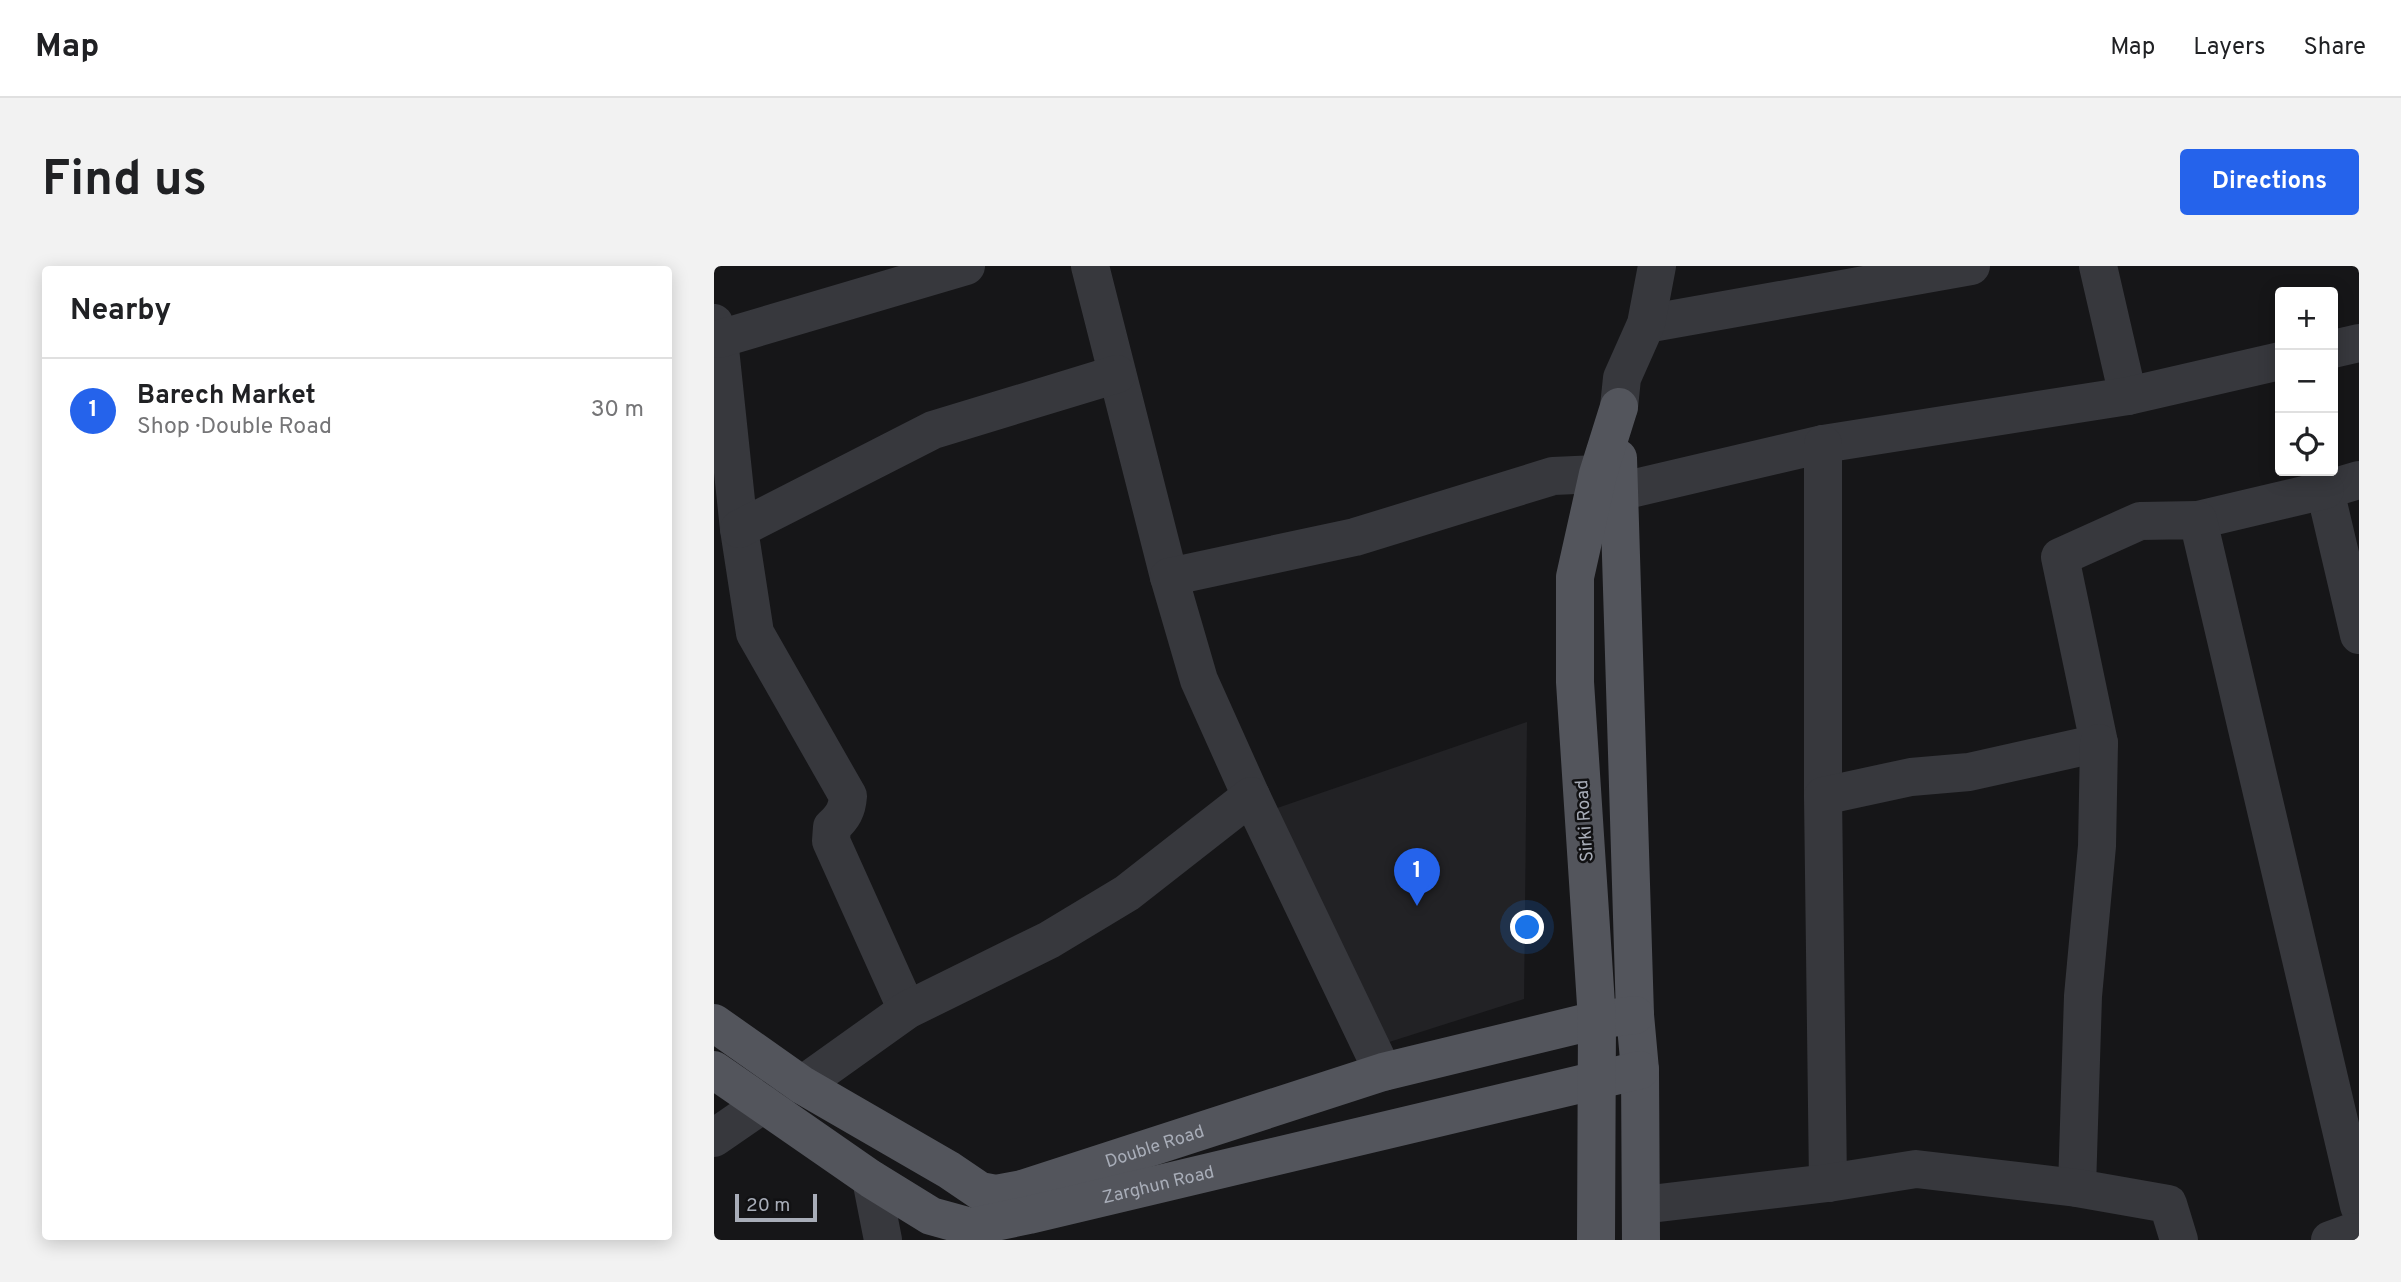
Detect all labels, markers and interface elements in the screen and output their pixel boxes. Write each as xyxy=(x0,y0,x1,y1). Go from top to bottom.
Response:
text: Map xyxy=(35,27,99,69)
text: Map xyxy=(2110,33,2155,63)
text: Layers xyxy=(2193,33,2265,63)
text: Share xyxy=(2303,33,2366,63)
button: Directions xyxy=(2180,149,2359,215)
text: Find us xyxy=(42,151,207,213)
map controls xyxy=(2275,287,2338,476)
button: + xyxy=(2275,287,2338,350)
text: Nearby xyxy=(70,293,171,330)
button: − xyxy=(2275,350,2338,413)
text: Barech Market xyxy=(137,380,316,413)
text: 1 xyxy=(88,396,98,425)
text: 30 m xyxy=(591,396,644,425)
text: Shop · Double Road xyxy=(137,413,332,442)
button: locate xyxy=(2275,413,2338,476)
street label: Sirki Road xyxy=(1571,779,1600,863)
pin: 1 xyxy=(1394,848,1440,906)
your location xyxy=(1510,910,1544,944)
street label: Double Road xyxy=(1103,1121,1207,1174)
street label: Zarghun Road xyxy=(1100,1161,1217,1210)
scale bar xyxy=(735,1191,817,1223)
text: 20 m xyxy=(746,1194,790,1218)

